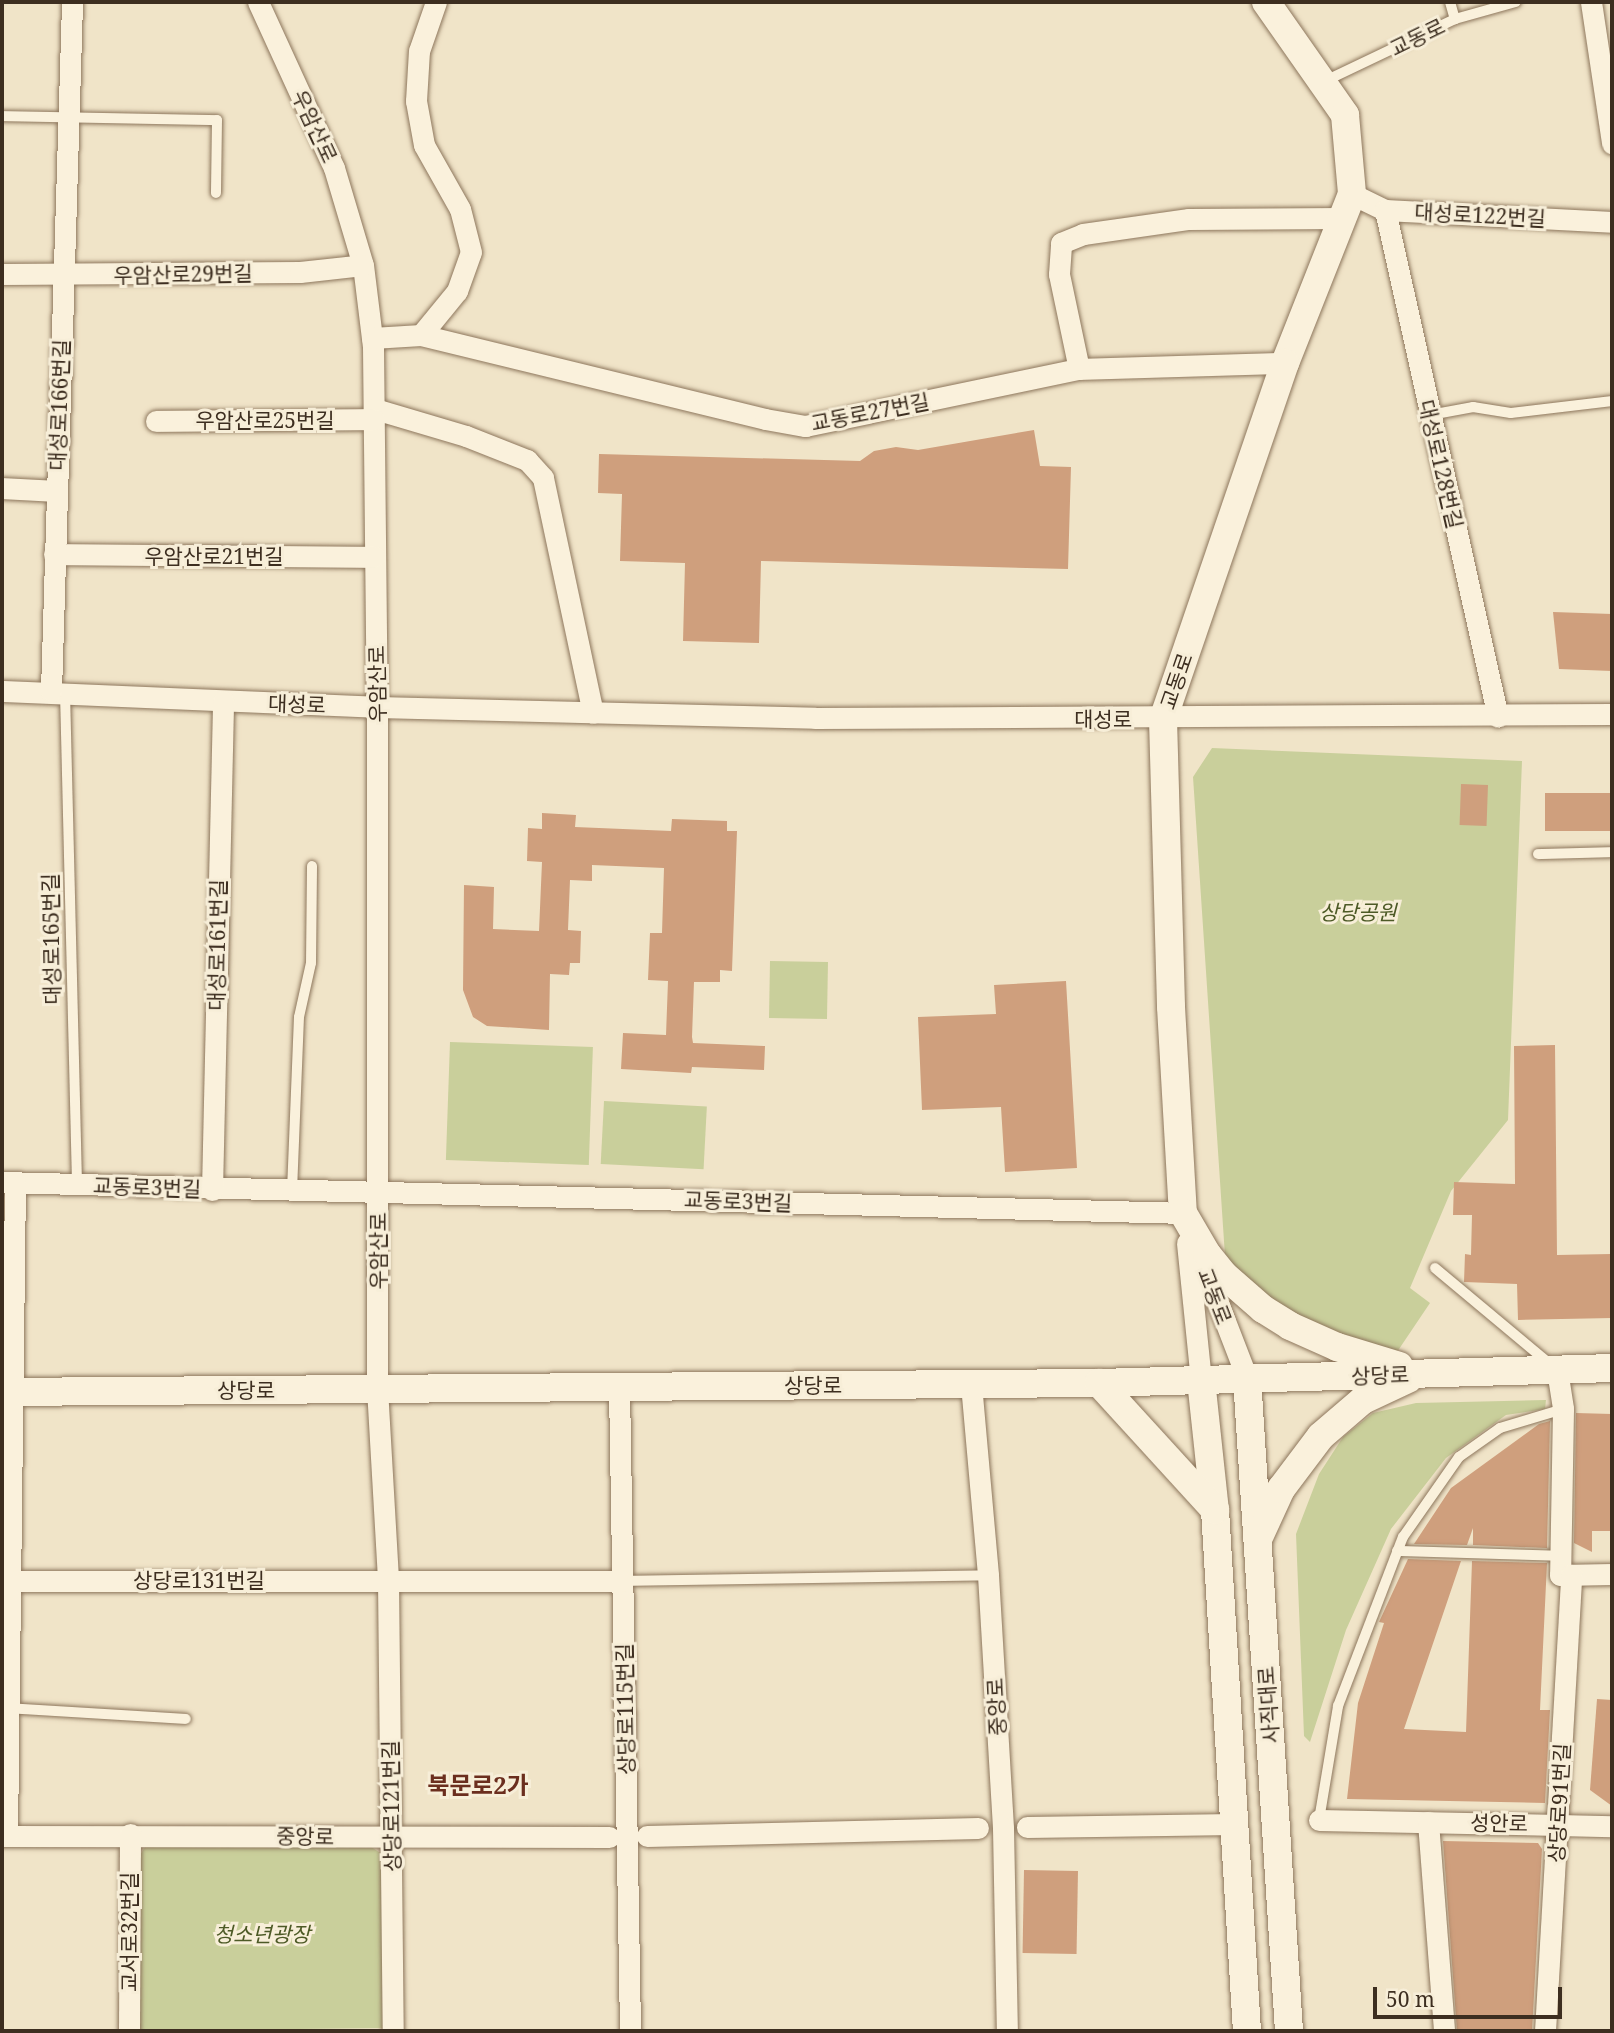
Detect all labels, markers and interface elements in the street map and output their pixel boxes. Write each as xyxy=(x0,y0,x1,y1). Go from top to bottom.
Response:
street label: 교동로 xyxy=(1385,13,1449,61)
street label: 우암산로 xyxy=(287,86,343,166)
street label: 대성로122번길 xyxy=(1414,199,1546,231)
street label: 우암산로29번길 xyxy=(113,260,253,288)
street label: 대성로166번길 xyxy=(44,339,74,471)
street label: 교동로27번길 xyxy=(809,388,931,436)
street label: 대성로128번길 xyxy=(1414,397,1468,531)
street label: 우암산로25번길 xyxy=(195,407,335,433)
street label: 우암산로21번길 xyxy=(144,543,284,569)
street label: 우암산로 xyxy=(364,645,390,723)
street label: 교동로 xyxy=(1155,649,1197,713)
street label: 대성로 xyxy=(268,690,326,718)
street label: 대성로 xyxy=(1074,706,1132,732)
street label: 대성로165번길 xyxy=(37,873,65,1005)
street label: 대성로161번길 xyxy=(203,879,231,1011)
park label: 상당공원 xyxy=(1319,899,1397,925)
street label: 교동로3번길 xyxy=(92,1173,202,1201)
street label: 교동로3번길 xyxy=(683,1187,793,1215)
street label: 우암산로 xyxy=(365,1212,391,1290)
street label: 교동로 xyxy=(1193,1264,1237,1328)
street label: 상당로 xyxy=(1351,1361,1409,1389)
street label: 상당로 xyxy=(784,1372,842,1398)
street label: 상당로 xyxy=(217,1377,275,1403)
street label: 상당로131번길 xyxy=(133,1567,265,1593)
street label: 상당로115번길 xyxy=(611,1643,639,1775)
street label: 사직대로 xyxy=(1253,1666,1283,1744)
street label: 중앙로 xyxy=(982,1677,1010,1737)
street label: 상당로121번길 xyxy=(377,1740,405,1872)
street label: 상당로91번길 xyxy=(1543,1742,1575,1864)
district label: 북문로2가 xyxy=(427,1771,529,1799)
street label: 성안로 xyxy=(1470,1810,1528,1836)
street label: 중앙로 xyxy=(276,1823,334,1849)
street label: 교서로32번길 xyxy=(116,1872,142,1992)
park label: 청소년광장 xyxy=(214,1921,310,1947)
scale bar xyxy=(1376,1974,1565,2018)
text: 50 m xyxy=(1386,1985,1435,2013)

